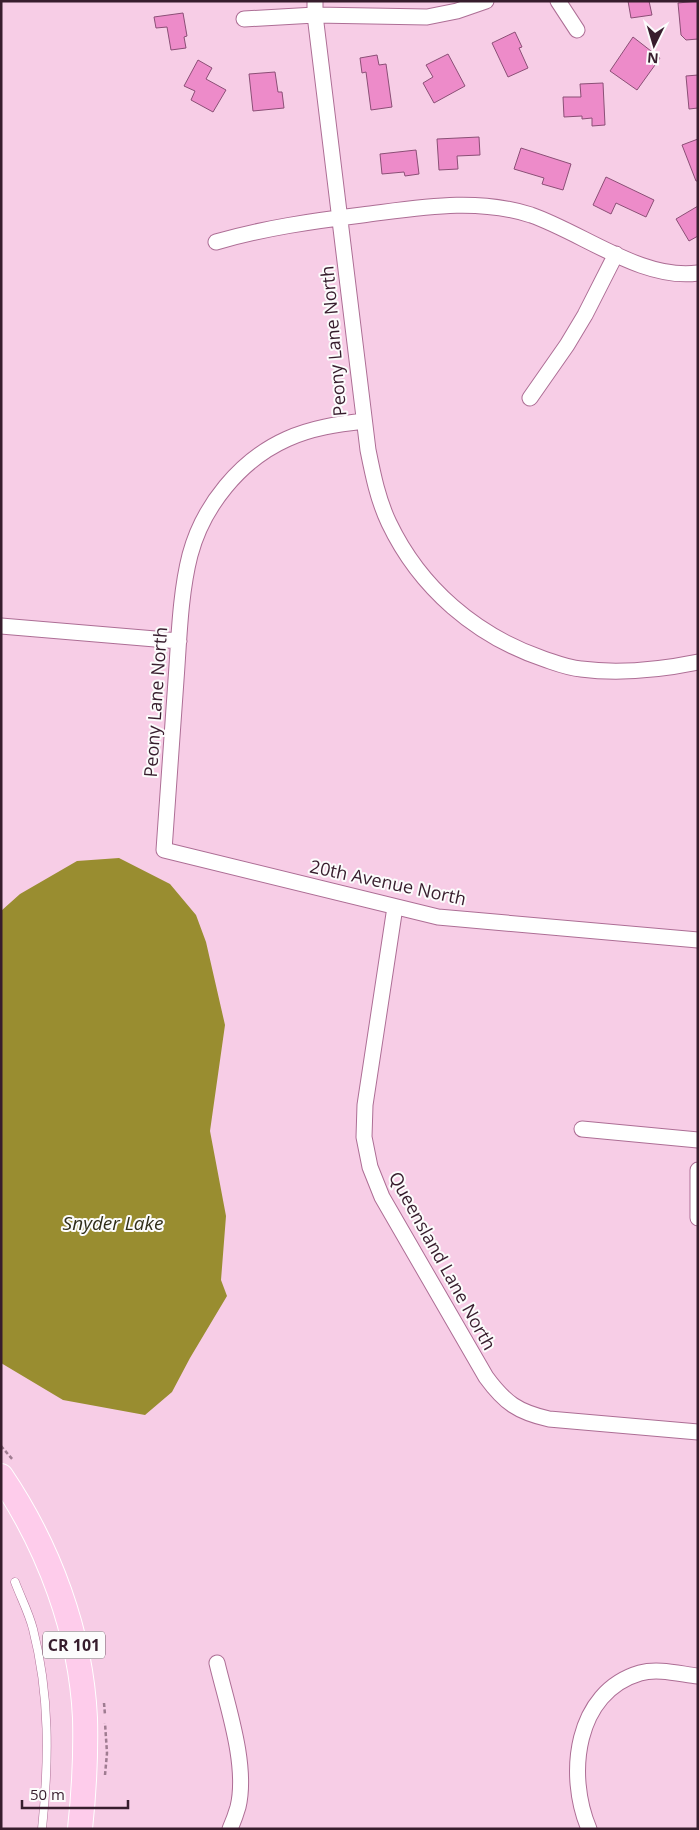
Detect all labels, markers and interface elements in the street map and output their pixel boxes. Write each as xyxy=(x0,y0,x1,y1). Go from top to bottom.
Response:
north arrow xyxy=(629,20,679,70)
text: N xyxy=(646,48,659,68)
street label: Peony Lane North xyxy=(314,265,352,417)
street label: Peony Lane North xyxy=(138,626,172,778)
street label: 20th Avenue North xyxy=(308,854,469,910)
street label: Queensland Lane North xyxy=(384,1167,502,1354)
water label: Snyder Lake xyxy=(63,1210,163,1236)
road number: CR 101 xyxy=(43,1632,105,1658)
scale bar xyxy=(22,1778,129,1810)
text: 50 m xyxy=(30,1784,65,1804)

